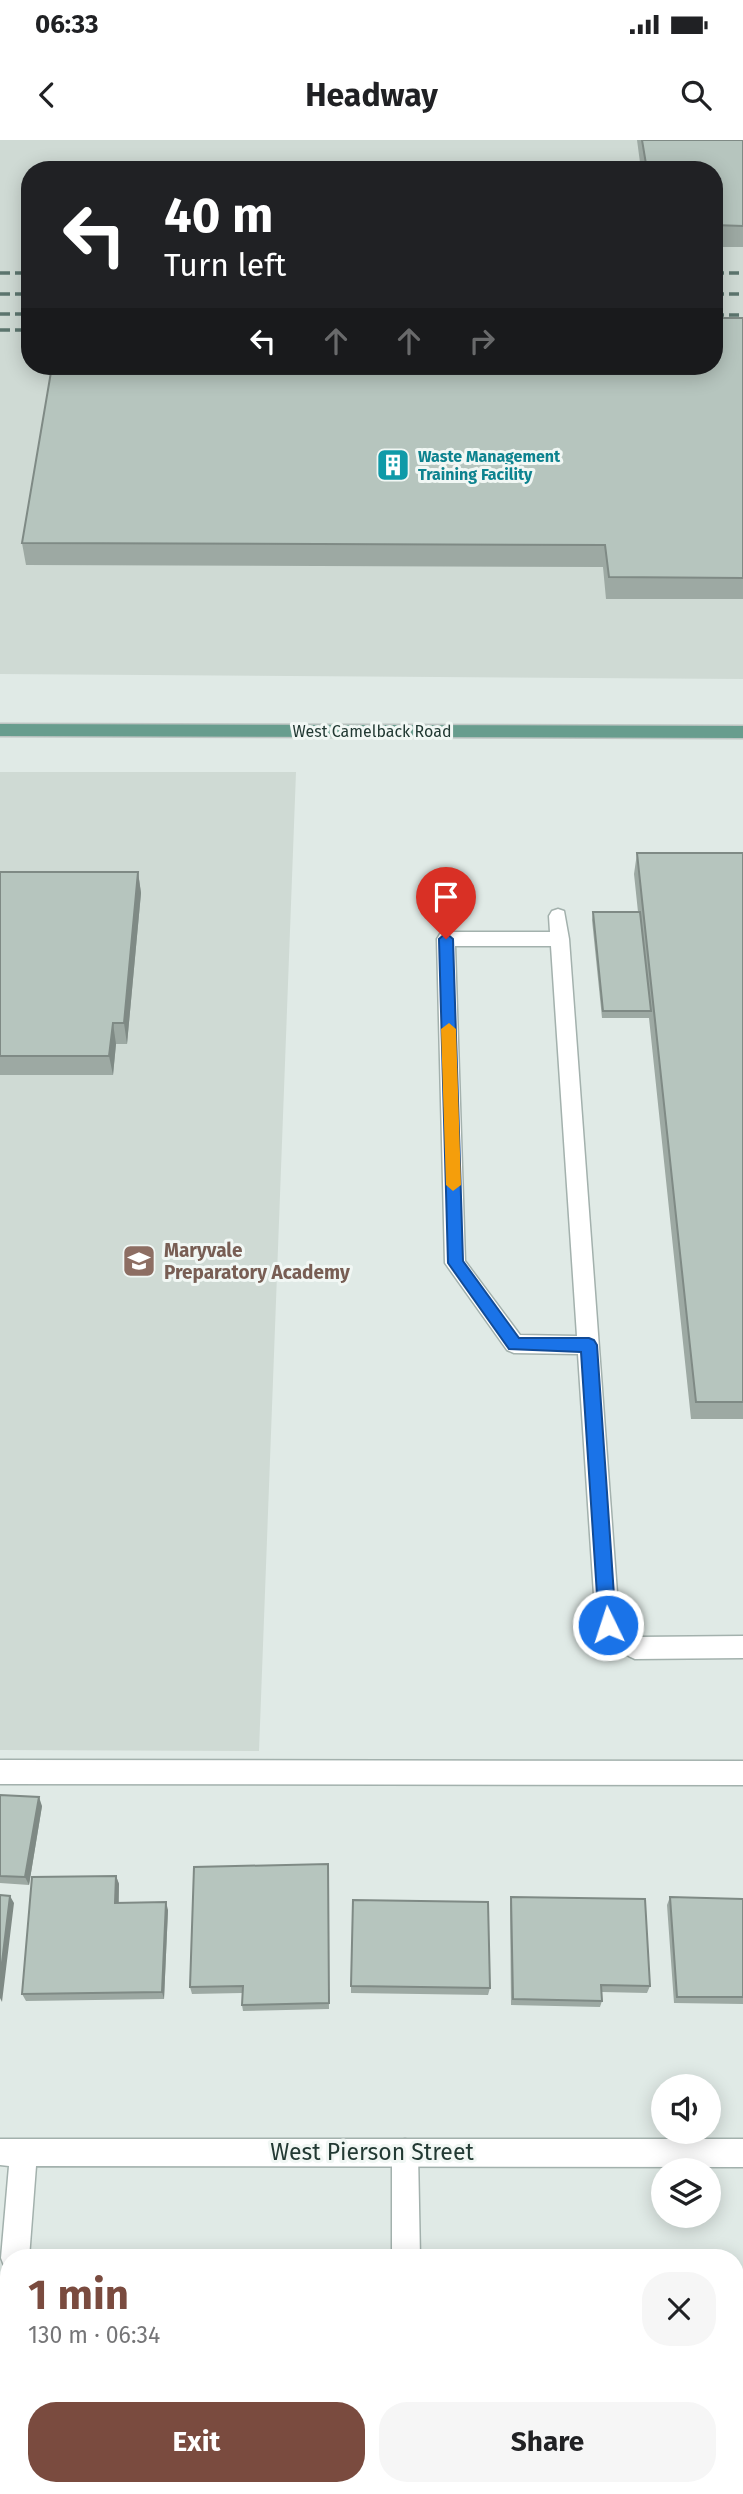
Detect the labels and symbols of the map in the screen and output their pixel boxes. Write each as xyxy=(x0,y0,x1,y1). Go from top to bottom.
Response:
building icon: Waste Management Training Facility xyxy=(374,446,412,484)
place label: Waste Management Training Facility xyxy=(418,447,561,484)
street label: West Camelback Road xyxy=(293,722,451,741)
pin xyxy=(416,867,476,939)
place label: Maryvale Preparatory Academy xyxy=(164,1239,350,1284)
school or university icon: Maryvale Preparatory Academy xyxy=(120,1242,158,1280)
position arrow xyxy=(571,1588,645,1662)
street label: West Pierson Street xyxy=(270,2138,474,2166)

